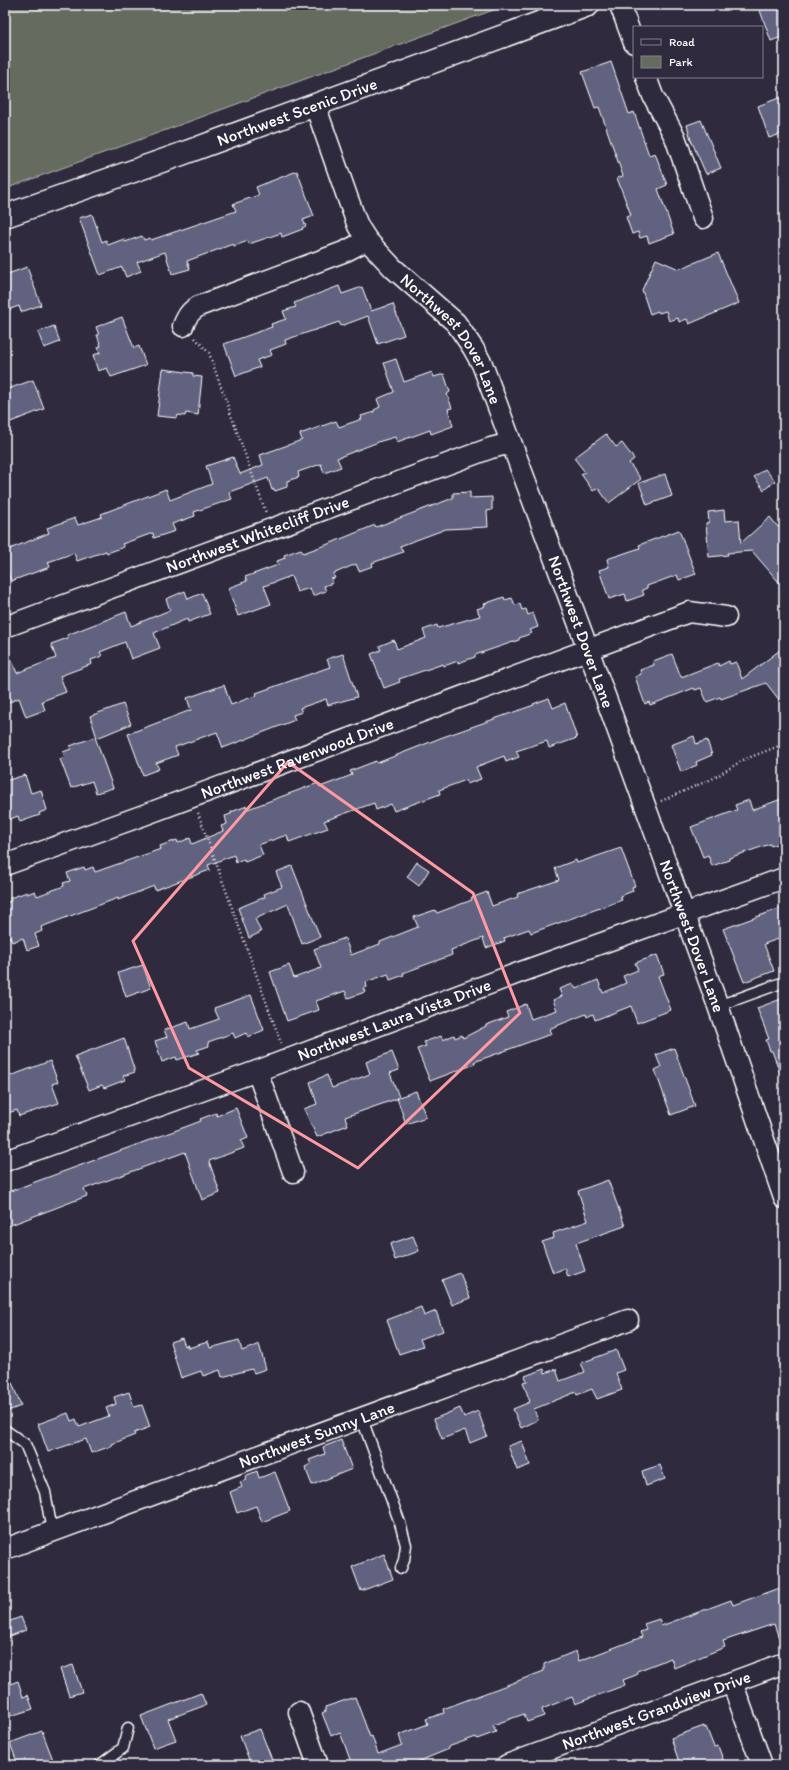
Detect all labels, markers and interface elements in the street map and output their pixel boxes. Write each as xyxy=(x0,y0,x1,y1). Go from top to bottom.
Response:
legend xyxy=(633,26,763,78)
text: Road xyxy=(669,35,695,49)
text: Park xyxy=(669,55,693,69)
street label: Northwest Scenic Drive xyxy=(214,73,380,150)
street label: Northwest Dover Lane xyxy=(396,269,506,407)
street label: Northwest Whitecliff Drive xyxy=(163,491,352,577)
street label: Northwest Dover Lane xyxy=(544,553,619,711)
street label: Northwest Ravenwood Drive xyxy=(198,713,396,803)
street label: Northwest Dover Lane xyxy=(656,857,729,1015)
street label: Northwest Laura Vista Drive xyxy=(295,974,494,1065)
street label: Northwest Sunny Lane xyxy=(236,1397,397,1472)
street label: Northwest Grandview Drive xyxy=(559,1666,753,1754)

